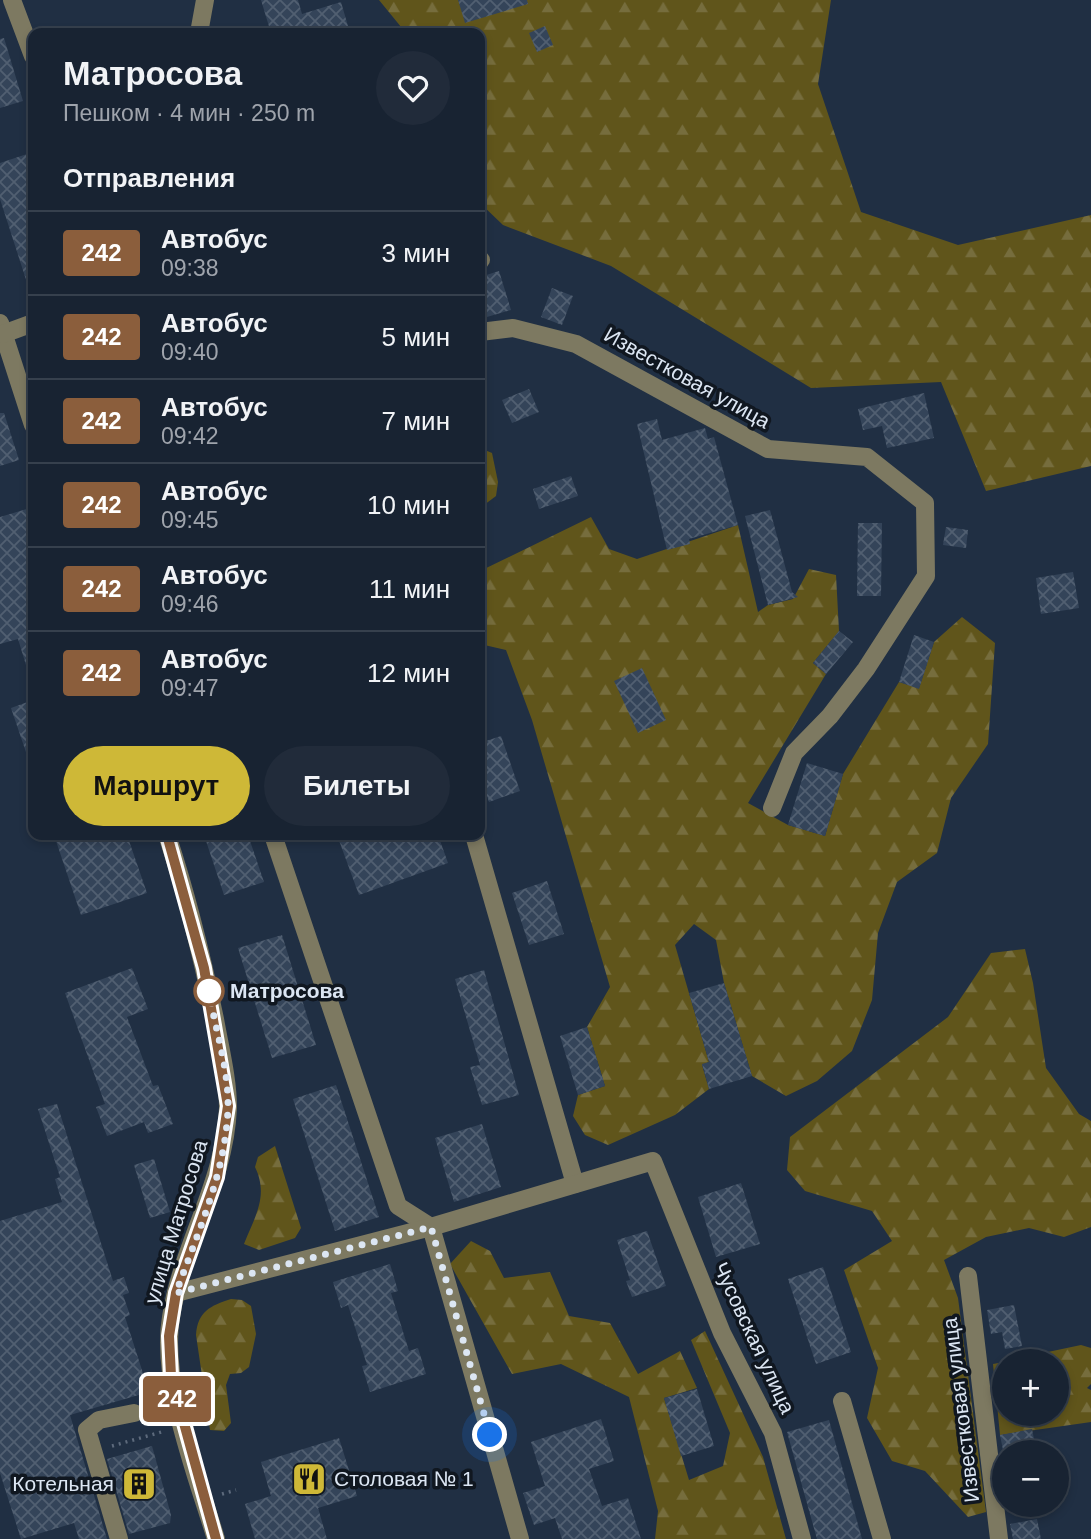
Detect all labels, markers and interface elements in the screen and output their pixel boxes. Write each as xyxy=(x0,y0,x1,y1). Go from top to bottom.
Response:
button: heart xyxy=(376,51,450,125)
text: Матросова xyxy=(63,55,242,92)
text: Пешком · 4 мин · 250 m xyxy=(63,100,315,126)
text: Отправления xyxy=(63,163,235,193)
text: Автобус xyxy=(161,224,268,254)
text: 3 мин xyxy=(382,238,450,268)
text: 242 xyxy=(81,239,122,266)
text: 09:38 xyxy=(161,255,219,281)
text: Автобус xyxy=(161,308,268,338)
text: 5 мин xyxy=(382,322,450,352)
street label: Известковая улица xyxy=(600,322,774,433)
text: 242 xyxy=(81,323,122,350)
text: 09:40 xyxy=(161,339,219,365)
text: Автобус xyxy=(161,392,268,422)
text: 7 мин xyxy=(382,406,450,436)
text: 242 xyxy=(81,407,122,434)
text: 09:42 xyxy=(161,423,219,449)
text: Автобус xyxy=(161,476,268,506)
text: 10 мин xyxy=(367,490,450,520)
text: 242 xyxy=(81,491,122,518)
text: 09:45 xyxy=(161,507,219,533)
text: Автобус xyxy=(161,560,268,590)
text: 11 мин xyxy=(369,574,450,604)
text: 242 xyxy=(81,575,122,602)
text: 09:46 xyxy=(161,591,219,617)
text: Автобус xyxy=(161,644,268,674)
text: 12 мин xyxy=(367,658,450,688)
text: 242 xyxy=(81,659,122,686)
text: 09:47 xyxy=(161,675,219,701)
button: Маршрут xyxy=(63,746,250,826)
button: Билеты xyxy=(264,746,450,826)
marker: Матросова xyxy=(194,976,224,1006)
place label: Матросова xyxy=(230,979,344,1002)
street label: улица Матросова xyxy=(140,1137,212,1307)
street label: Чусовская улица xyxy=(709,1258,800,1417)
street label: Известковая улица xyxy=(938,1316,983,1504)
map controls xyxy=(992,1349,1069,1517)
button: + xyxy=(992,1349,1069,1426)
line badge: 242 xyxy=(137,1376,217,1422)
text: 242 xyxy=(157,1385,197,1412)
your location xyxy=(472,1417,507,1452)
button: − xyxy=(992,1440,1069,1517)
restaurant icon: Столовая № 1 xyxy=(290,1460,328,1498)
building icon: Котельная xyxy=(120,1465,158,1503)
place label: Столовая № 1 xyxy=(334,1467,474,1490)
place label: Котельная xyxy=(12,1472,114,1495)

